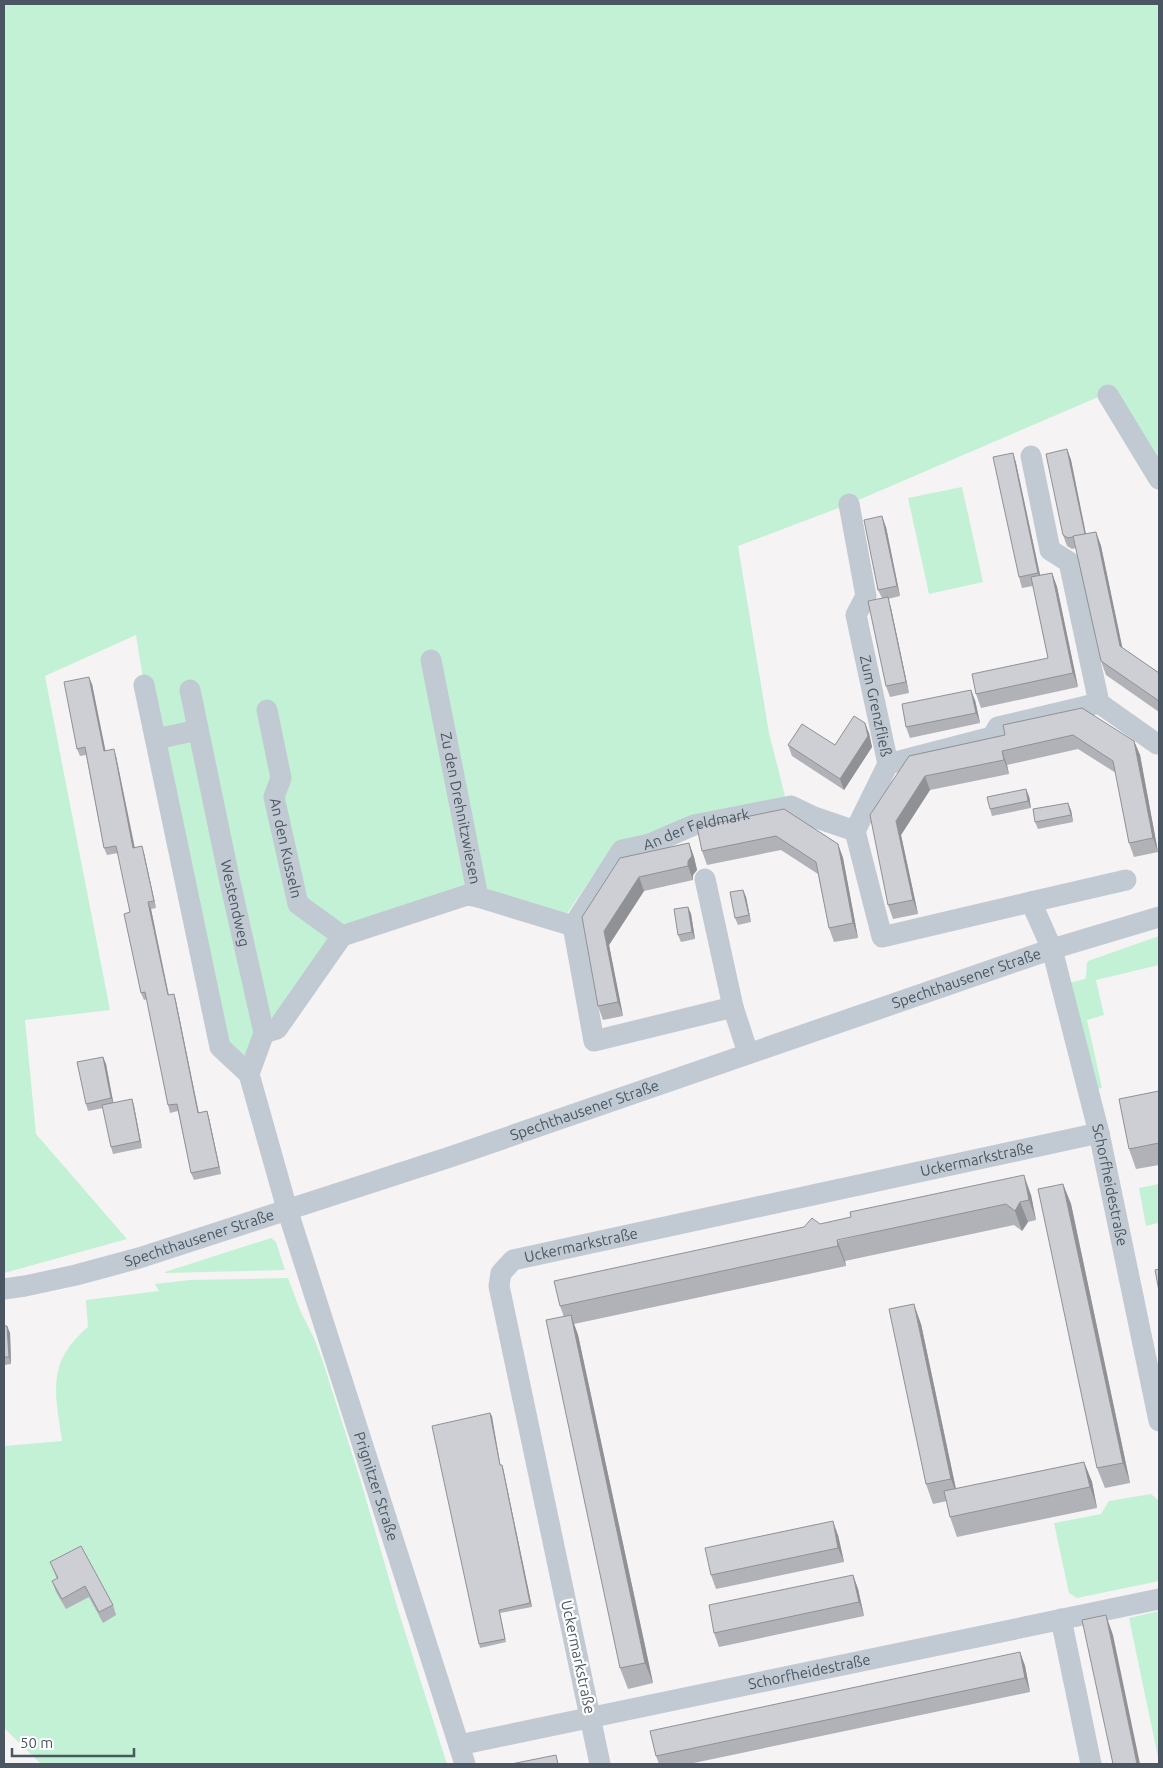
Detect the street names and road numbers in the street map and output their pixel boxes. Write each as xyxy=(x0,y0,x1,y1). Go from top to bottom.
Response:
street label: Zum Grenzfließ xyxy=(857,653,895,758)
street label: Zu den Drehnitzwiesen xyxy=(437,731,484,886)
street label: An den Kusseln xyxy=(266,796,305,900)
street label: An der Feldmark xyxy=(642,805,751,853)
street label: Westendweg xyxy=(218,858,253,948)
street label: Spechthausener Straße xyxy=(889,944,1043,1012)
street label: Spechthausener Straße xyxy=(508,1076,661,1144)
street label: Schorfheidestraße xyxy=(1089,1122,1131,1247)
street label: Uckermarkstraße xyxy=(918,1138,1035,1180)
street label: Spechthausener Straße xyxy=(122,1206,276,1270)
street label: Uckermarkstraße xyxy=(523,1224,639,1265)
street label: Prignitzer Straße xyxy=(351,1429,402,1543)
street label: Uckermarkstraße xyxy=(558,1599,599,1715)
street label: Schorfheidestraße xyxy=(747,1650,872,1692)

